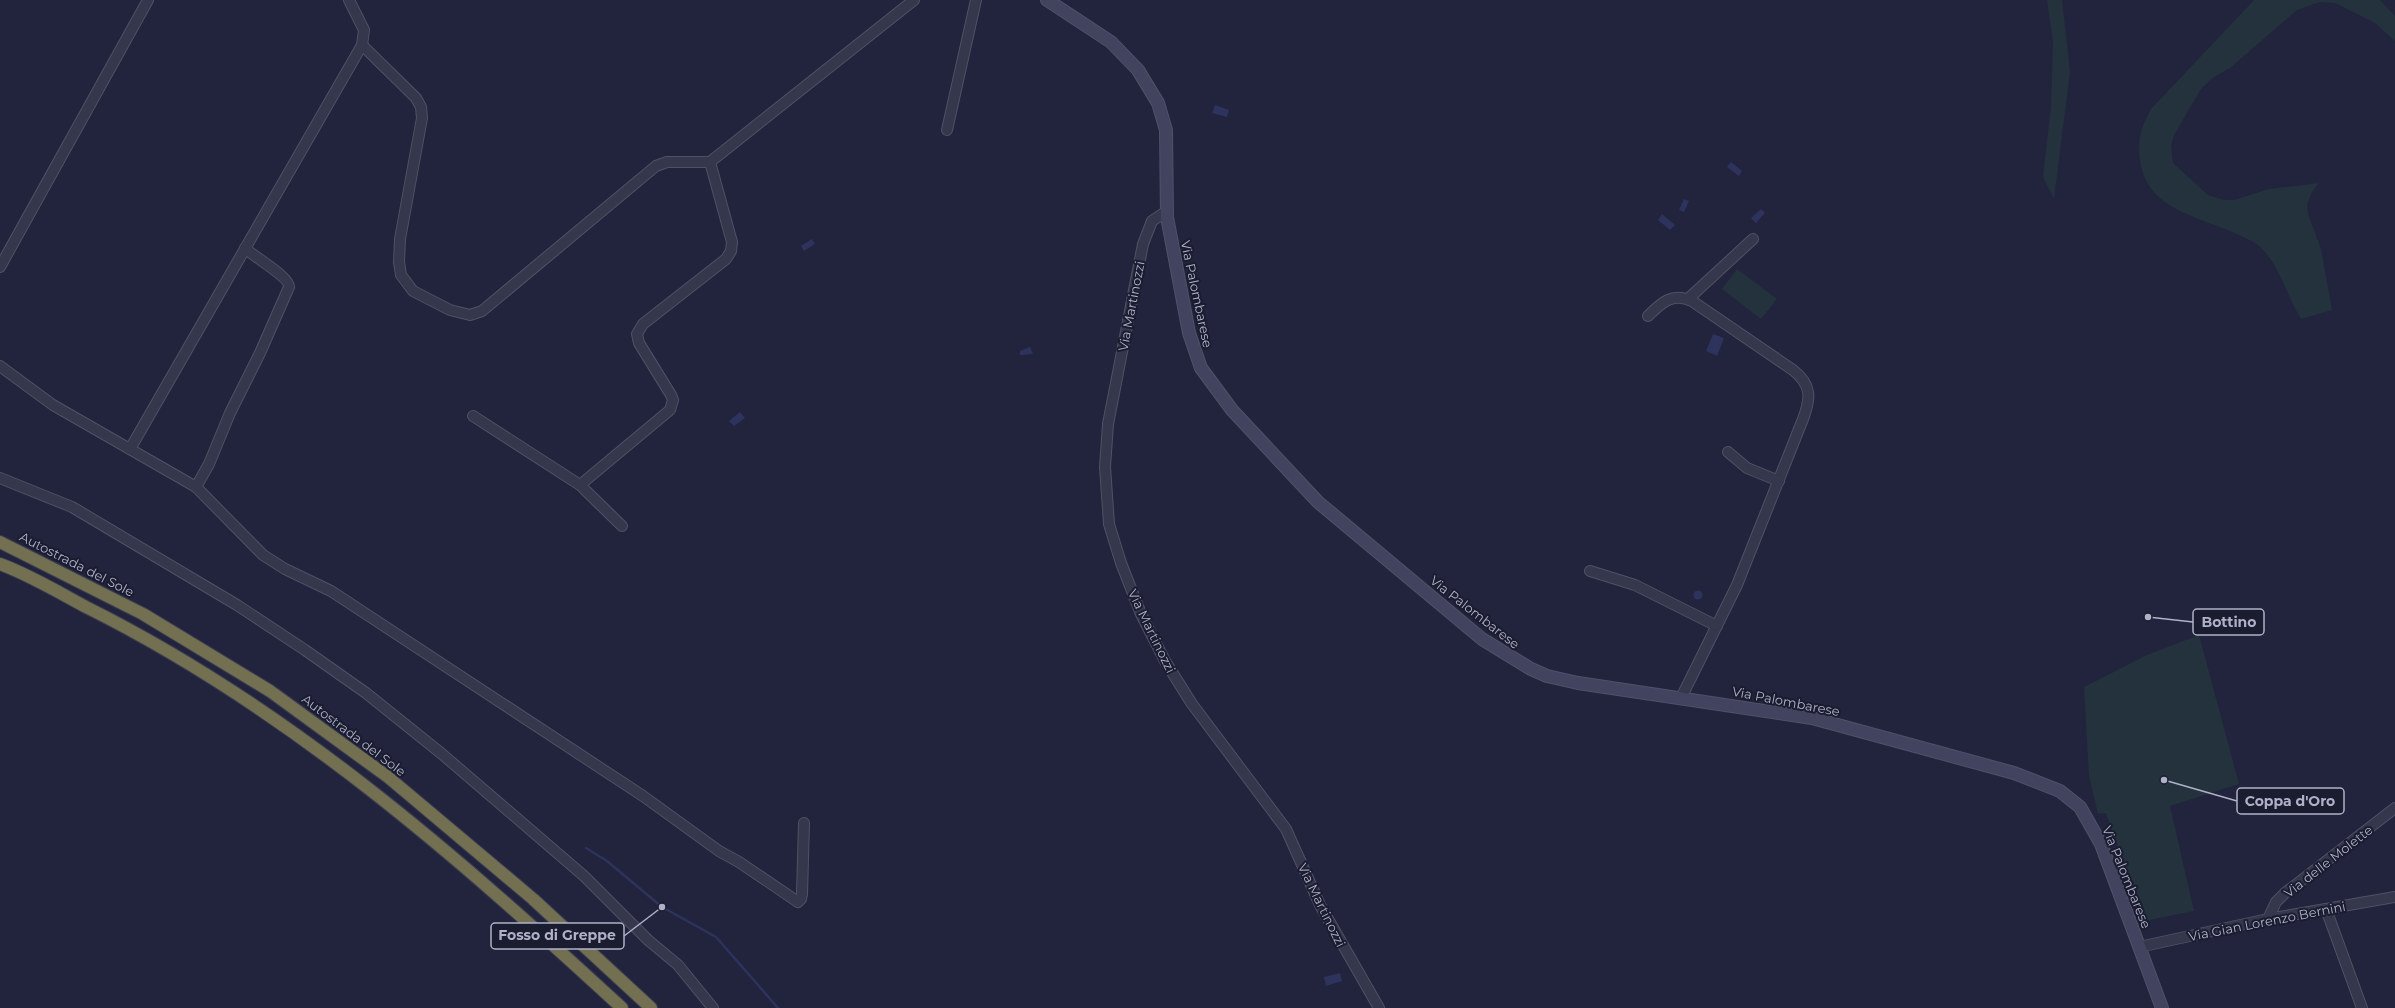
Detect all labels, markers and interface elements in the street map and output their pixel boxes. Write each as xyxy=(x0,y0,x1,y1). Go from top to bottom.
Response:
street label: Via Palombarese xyxy=(1178,239,1216,349)
street label: Via Martinozzi xyxy=(1114,260,1148,352)
street label: Autostrada del Sole xyxy=(17,528,137,600)
street label: Via Palombarese xyxy=(1427,572,1523,652)
street label: Via Martinozzi xyxy=(1125,586,1179,676)
callout: Bottino xyxy=(2193,609,2264,635)
text: Bottino xyxy=(2201,613,2257,631)
street label: Via Palombarese xyxy=(1731,683,1841,719)
street label: Autostrada del Sole xyxy=(299,691,409,779)
callout: Coppa d'Oro xyxy=(2237,788,2344,814)
text: Coppa d'Oro xyxy=(2245,792,2335,810)
street label: Via delle Molette xyxy=(2280,821,2376,901)
street label: Via Palombarese xyxy=(2099,823,2155,931)
street label: Via Martinozzi xyxy=(1295,860,1349,950)
street label: Via Gian Lorenzo Bernini xyxy=(2187,898,2347,944)
callout: Fosso di Greppe xyxy=(491,923,624,949)
text: Fosso di Greppe xyxy=(498,926,616,944)

